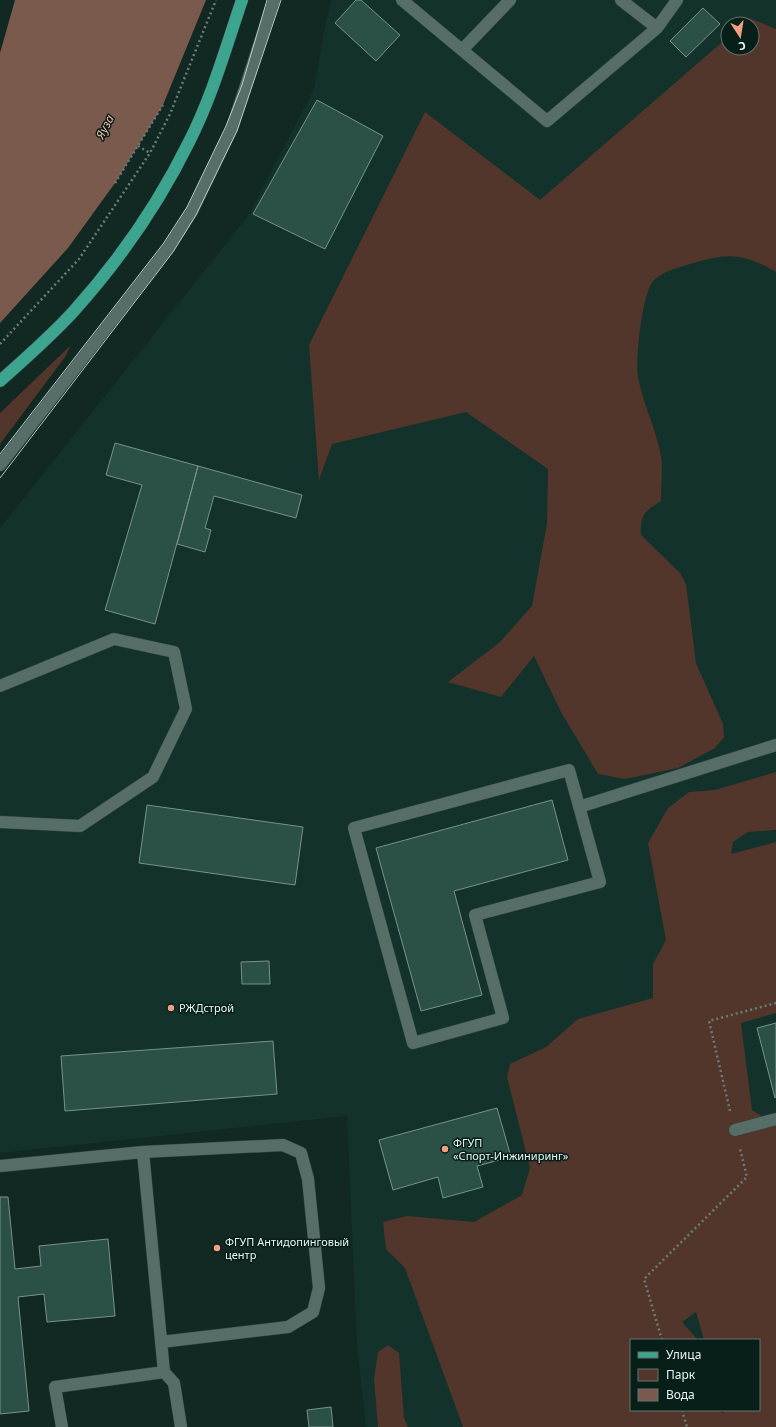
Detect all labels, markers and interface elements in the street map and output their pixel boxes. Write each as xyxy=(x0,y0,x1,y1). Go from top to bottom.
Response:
north arrow xyxy=(720,16,760,56)
text: С xyxy=(737,38,747,54)
water label: Яуза xyxy=(91,112,118,143)
place label: РЖДстрой xyxy=(179,1000,234,1015)
marker: РЖДстрой xyxy=(166,1003,176,1013)
place label: ФГУП «Спорт-Инжиниринг» xyxy=(453,1135,569,1163)
marker: ФГУП «Спорт-Инжиниринг» xyxy=(440,1144,450,1154)
place label: ФГУП Антидопинговый центр xyxy=(225,1234,349,1262)
marker: ФГУП Антидопинговый центр xyxy=(212,1243,222,1253)
legend xyxy=(630,1339,760,1411)
text: Улица xyxy=(666,1346,701,1363)
text: Парк xyxy=(666,1366,696,1383)
text: Вода xyxy=(666,1386,695,1403)

